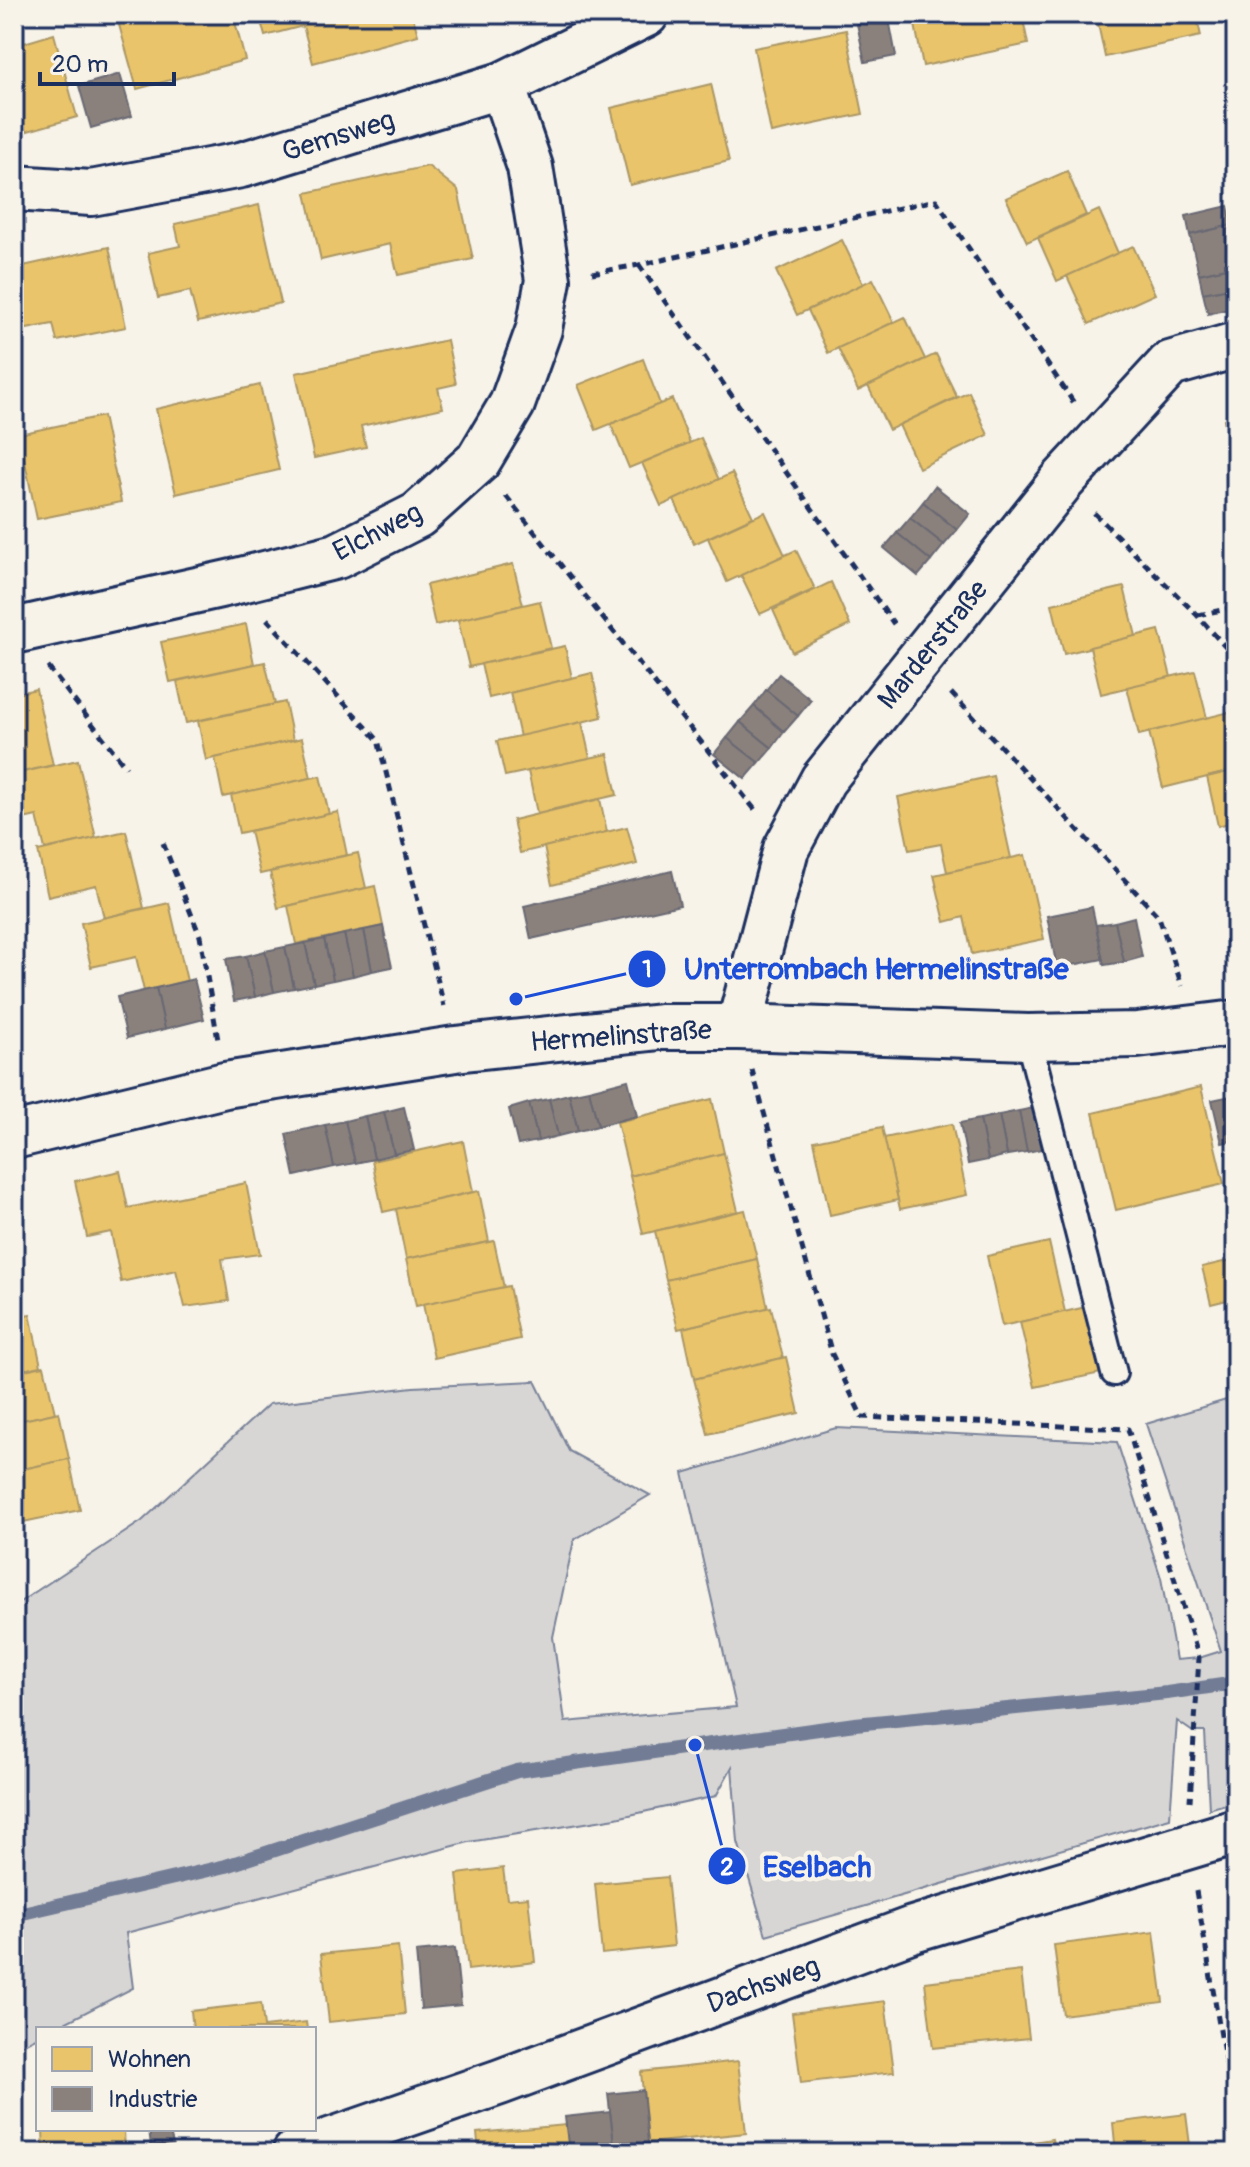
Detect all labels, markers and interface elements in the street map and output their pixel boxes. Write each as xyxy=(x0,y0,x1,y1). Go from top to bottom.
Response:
scale bar xyxy=(40,36,174,86)
text: 20 m xyxy=(52,50,108,79)
street label: Gemsweg xyxy=(278,103,399,170)
street label: Elchweg xyxy=(327,495,428,570)
street label: Marderstraße xyxy=(870,573,996,717)
callout: Unterrombach Hermelinstraße xyxy=(627,942,1085,996)
text: Unterrombach Hermelinstraße xyxy=(683,951,1070,988)
text: 1 xyxy=(642,955,652,984)
street label: Hermelinstraße xyxy=(529,1013,713,1060)
callout: Eselbach xyxy=(707,1839,888,1893)
text: Eselbach xyxy=(763,1849,871,1886)
text: 2 xyxy=(720,1853,734,1882)
street label: Dachsweg xyxy=(702,1949,825,2022)
legend xyxy=(36,2027,316,2131)
text: Wohnen xyxy=(108,2045,191,2074)
text: Industrie xyxy=(108,2085,197,2114)

